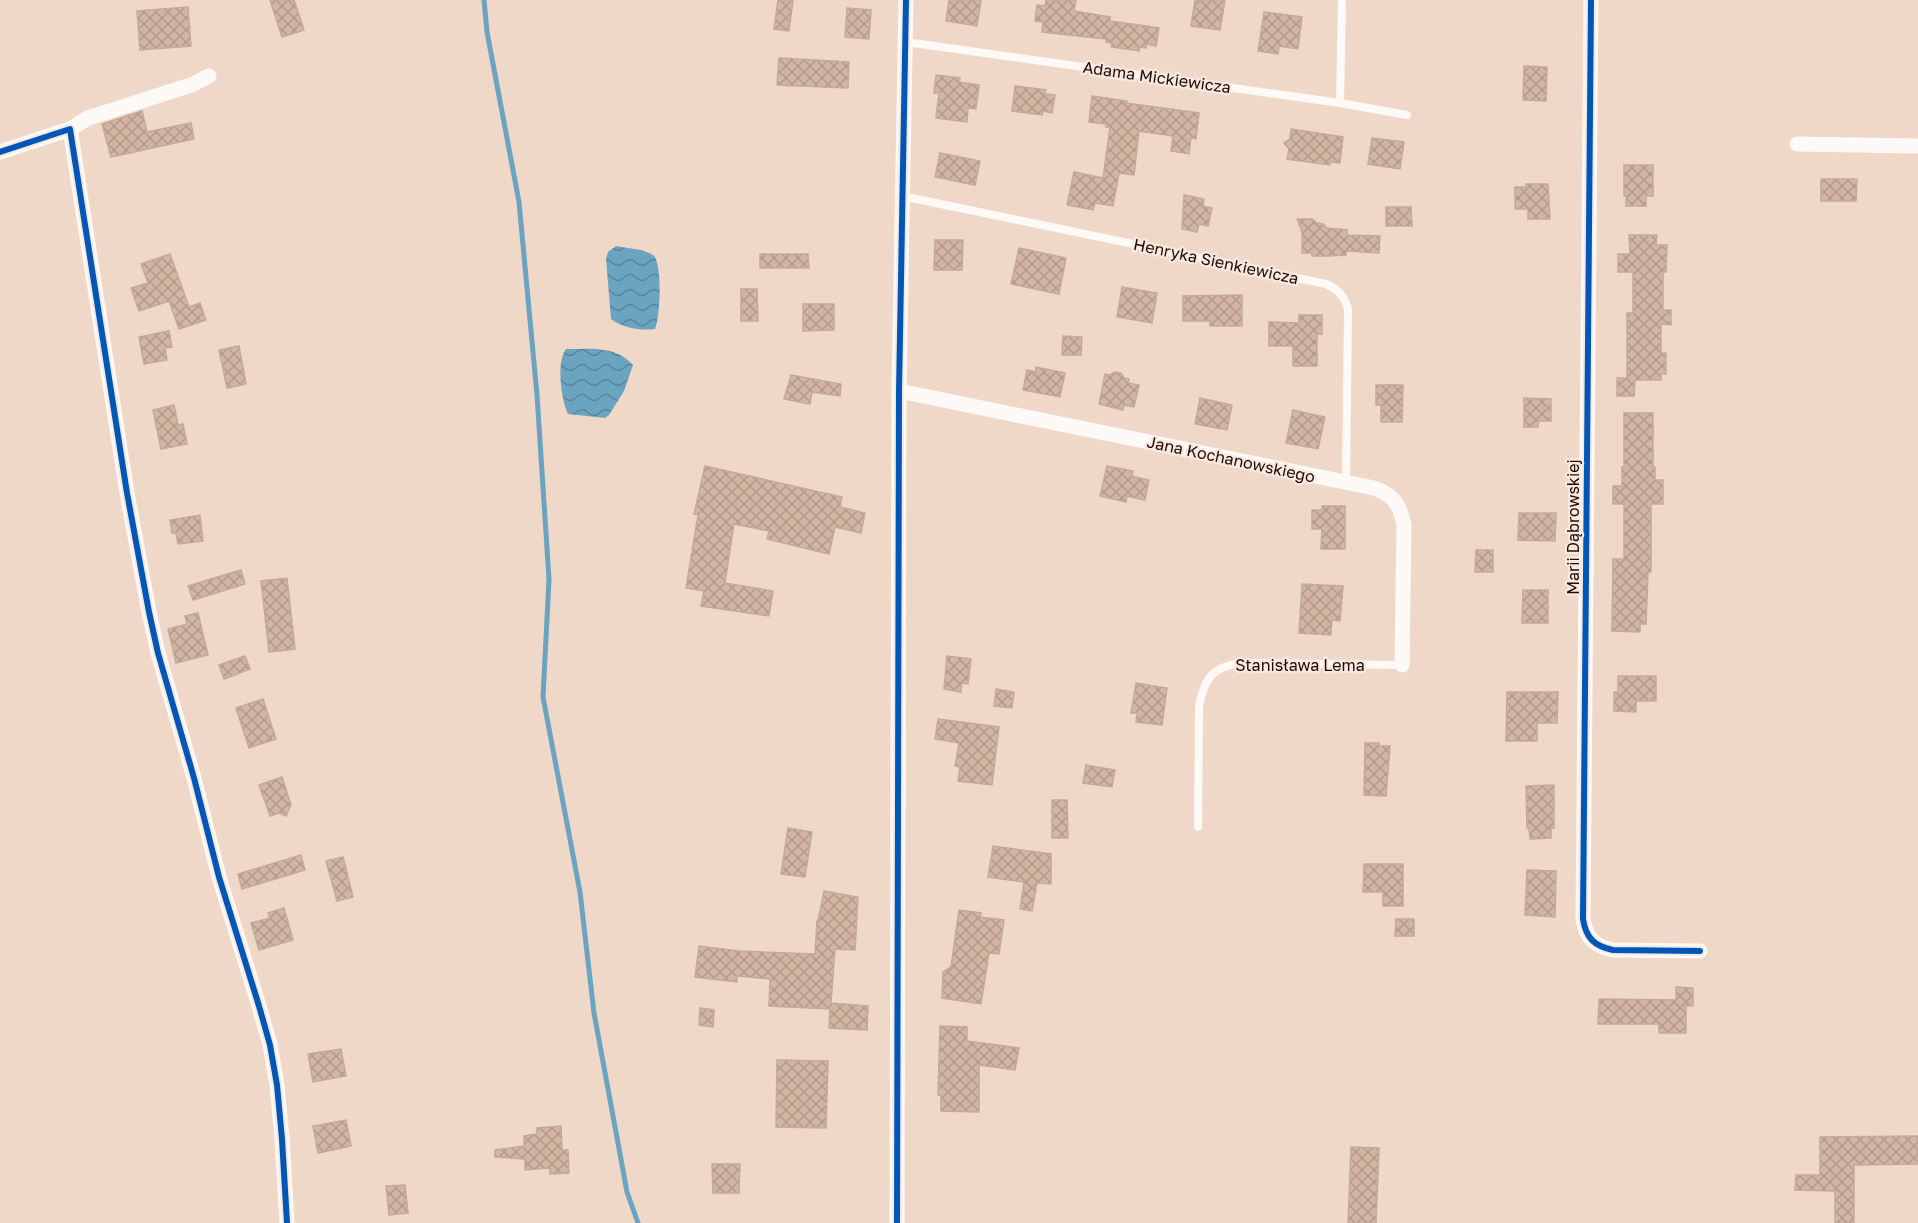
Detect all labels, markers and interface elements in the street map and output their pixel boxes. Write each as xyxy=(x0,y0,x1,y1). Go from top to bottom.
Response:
street label: Adama Mickiewicza xyxy=(1082,57,1232,97)
street label: Henryka Sienkiewicza xyxy=(1132,234,1300,288)
street label: Jana Kochanowskiego xyxy=(1145,431,1317,487)
street label: Marii Dąbrowskiej xyxy=(1563,459,1583,595)
street label: Stanisława Lema xyxy=(1235,655,1365,675)

